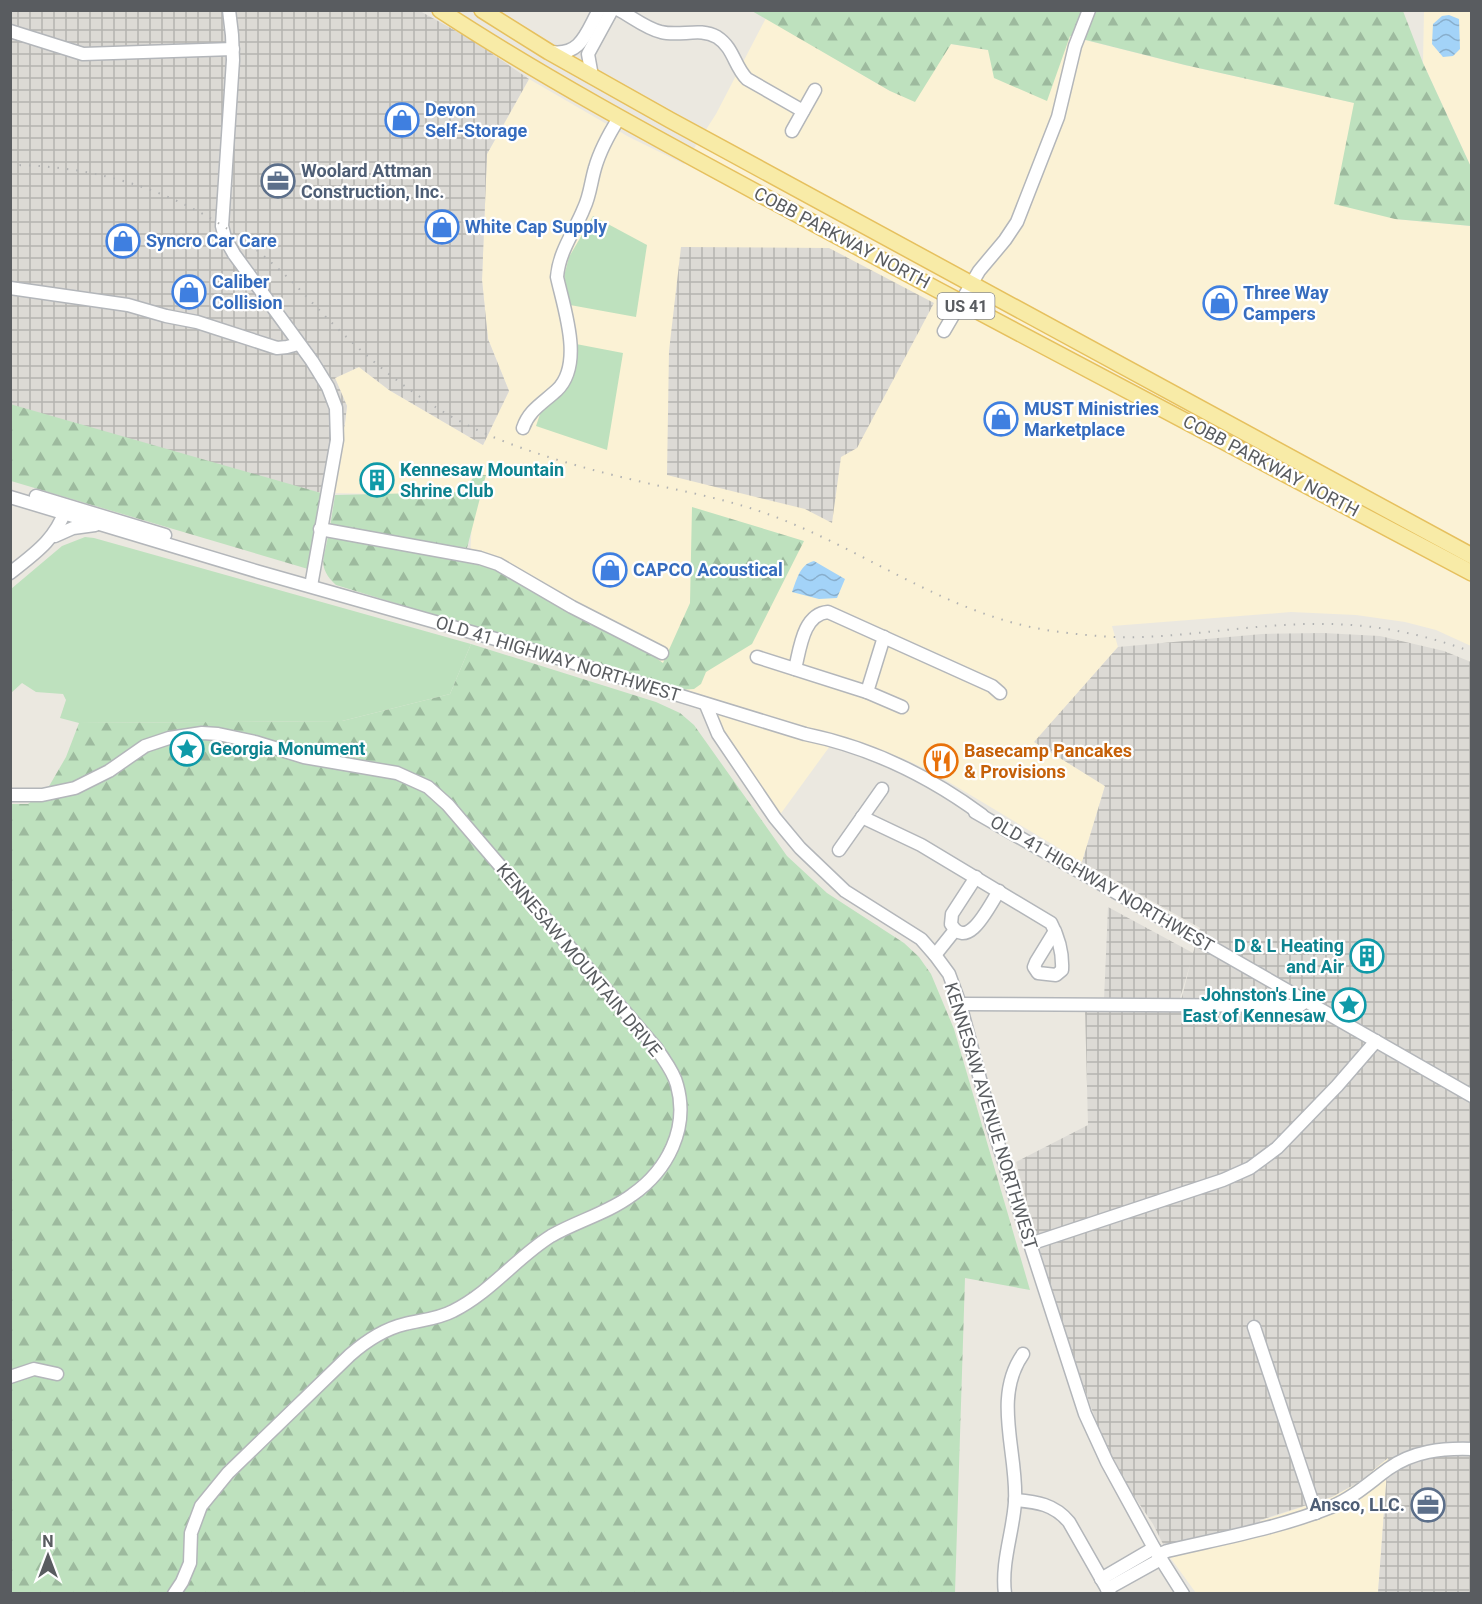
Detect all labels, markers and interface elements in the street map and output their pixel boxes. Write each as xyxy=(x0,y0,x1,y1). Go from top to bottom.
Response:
place label: Devon Self-Storage xyxy=(425,99,527,141)
shop icon: Devon Self-Storage xyxy=(384,102,420,138)
place label: Woolard Attman Construction, Inc. xyxy=(301,160,444,202)
office icon: Woolard Attman Construction, Inc. xyxy=(260,163,296,199)
street label: COBB PARKWAY NORTH xyxy=(751,182,934,293)
shop icon: White Cap Supply xyxy=(424,209,460,245)
place label: White Cap Supply xyxy=(465,216,608,237)
shop icon: Syncro Car Care xyxy=(105,223,141,259)
place label: Syncro Car Care xyxy=(146,230,277,251)
place label: Caliber Collision xyxy=(212,271,283,313)
shop icon: Caliber Collision xyxy=(171,274,207,310)
place label: Three Way Campers xyxy=(1243,282,1330,324)
shop icon: Three Way Campers xyxy=(1202,285,1238,321)
road number: US 41 xyxy=(938,293,994,319)
place label: MUST Ministries Marketplace xyxy=(1024,398,1159,440)
shop icon: MUST Ministries Marketplace xyxy=(983,401,1019,437)
street label: COBB PARKWAY NORTH xyxy=(1180,410,1363,521)
place label: Kennesaw Mountain Shrine Club xyxy=(400,459,564,501)
building icon: Kennesaw Mountain Shrine Club xyxy=(359,462,395,498)
shop icon: CAPCO Acoustical xyxy=(592,552,628,588)
place label: CAPCO Acoustical xyxy=(633,559,783,580)
street label: OLD 41 HIGHWAY NORTHWEST xyxy=(433,611,683,706)
place icon: Georgia Monument xyxy=(169,731,205,767)
place label: Georgia Monument xyxy=(210,738,365,759)
place label: Basecamp Pancakes & Provisions xyxy=(964,740,1132,782)
restaurant icon: Basecamp Pancakes & Provisions xyxy=(923,743,959,779)
street label: OLD 41 HIGHWAY NORTHWEST xyxy=(987,811,1218,956)
street label: KENNESAW MOUNTAIN DRIVE xyxy=(492,859,666,1060)
place label: D & L Heating and Air xyxy=(1234,935,1344,977)
building icon: D & L Heating and Air xyxy=(1349,938,1385,974)
street label: KENNESAW AVENUE NORTHWEST xyxy=(941,980,1042,1252)
place label: Johnston's Line East of Kennesaw xyxy=(1182,984,1326,1026)
place icon: Johnston's Line East of Kennesaw xyxy=(1331,987,1367,1023)
office icon: Ansco, LLC. xyxy=(1410,1487,1446,1523)
place label: Ansco, LLC. xyxy=(1310,1494,1405,1515)
north arrow xyxy=(18,1526,78,1586)
text: N xyxy=(42,1532,54,1551)

